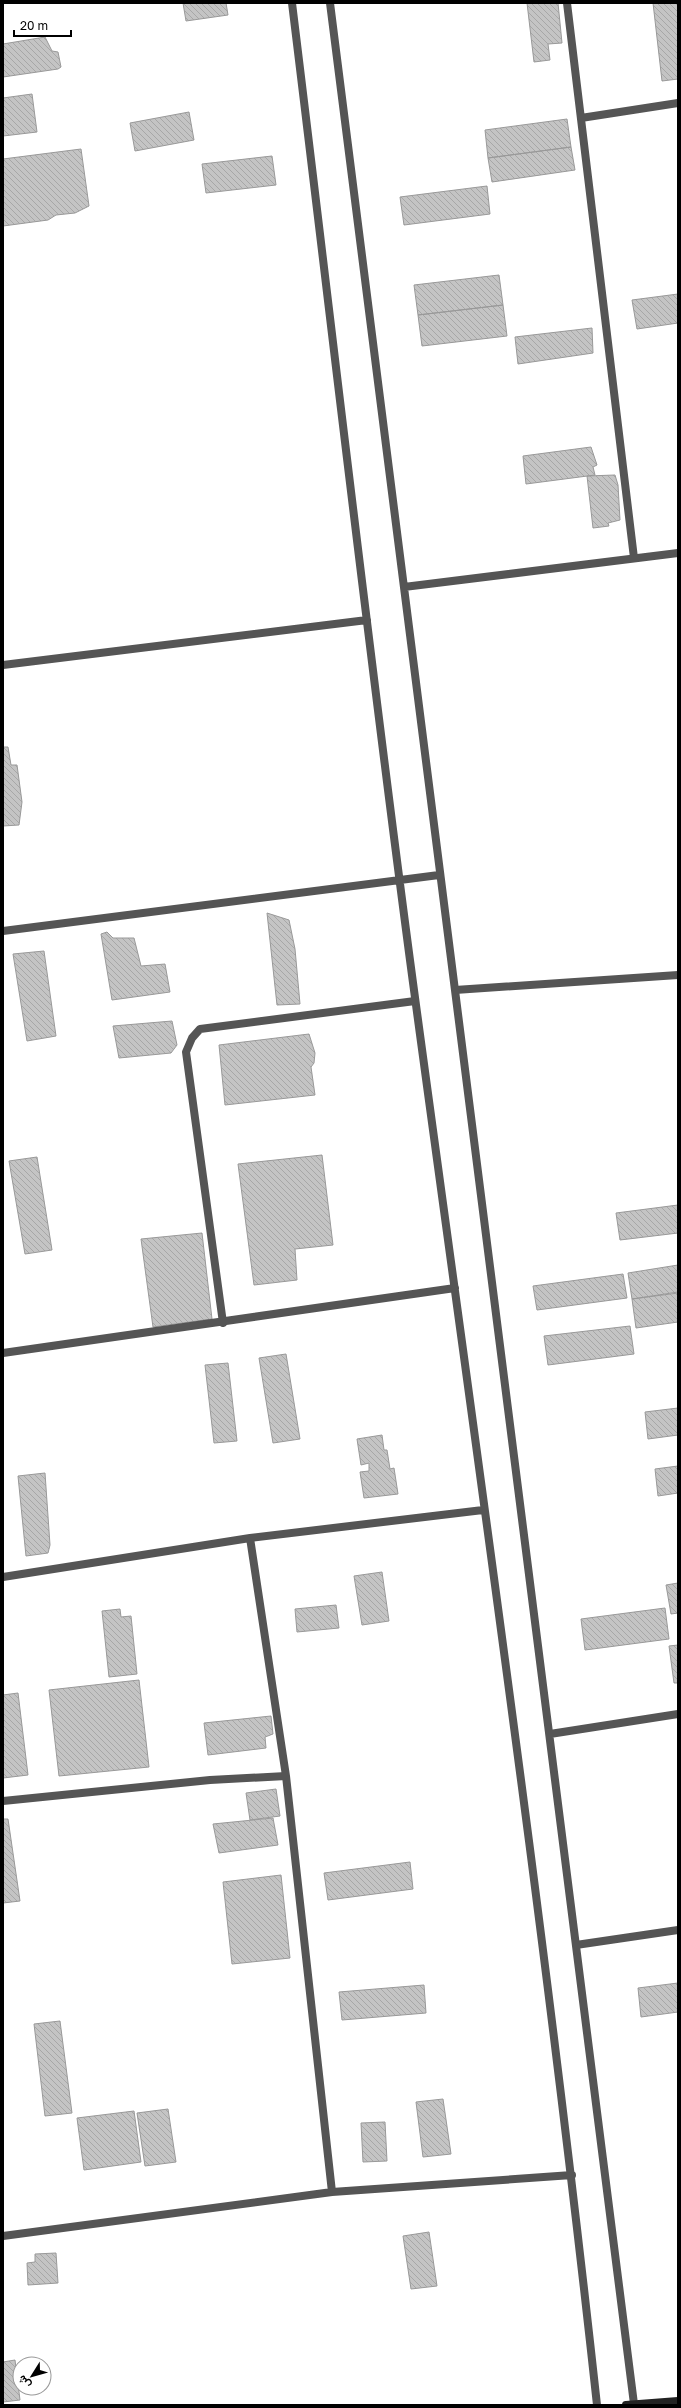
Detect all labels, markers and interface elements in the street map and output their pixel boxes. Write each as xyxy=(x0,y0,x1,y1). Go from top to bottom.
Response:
scale bar xyxy=(14,12,71,38)
text: 20 m xyxy=(20,18,48,33)
north arrow xyxy=(12,2356,52,2396)
text: ش xyxy=(14,2373,34,2392)

